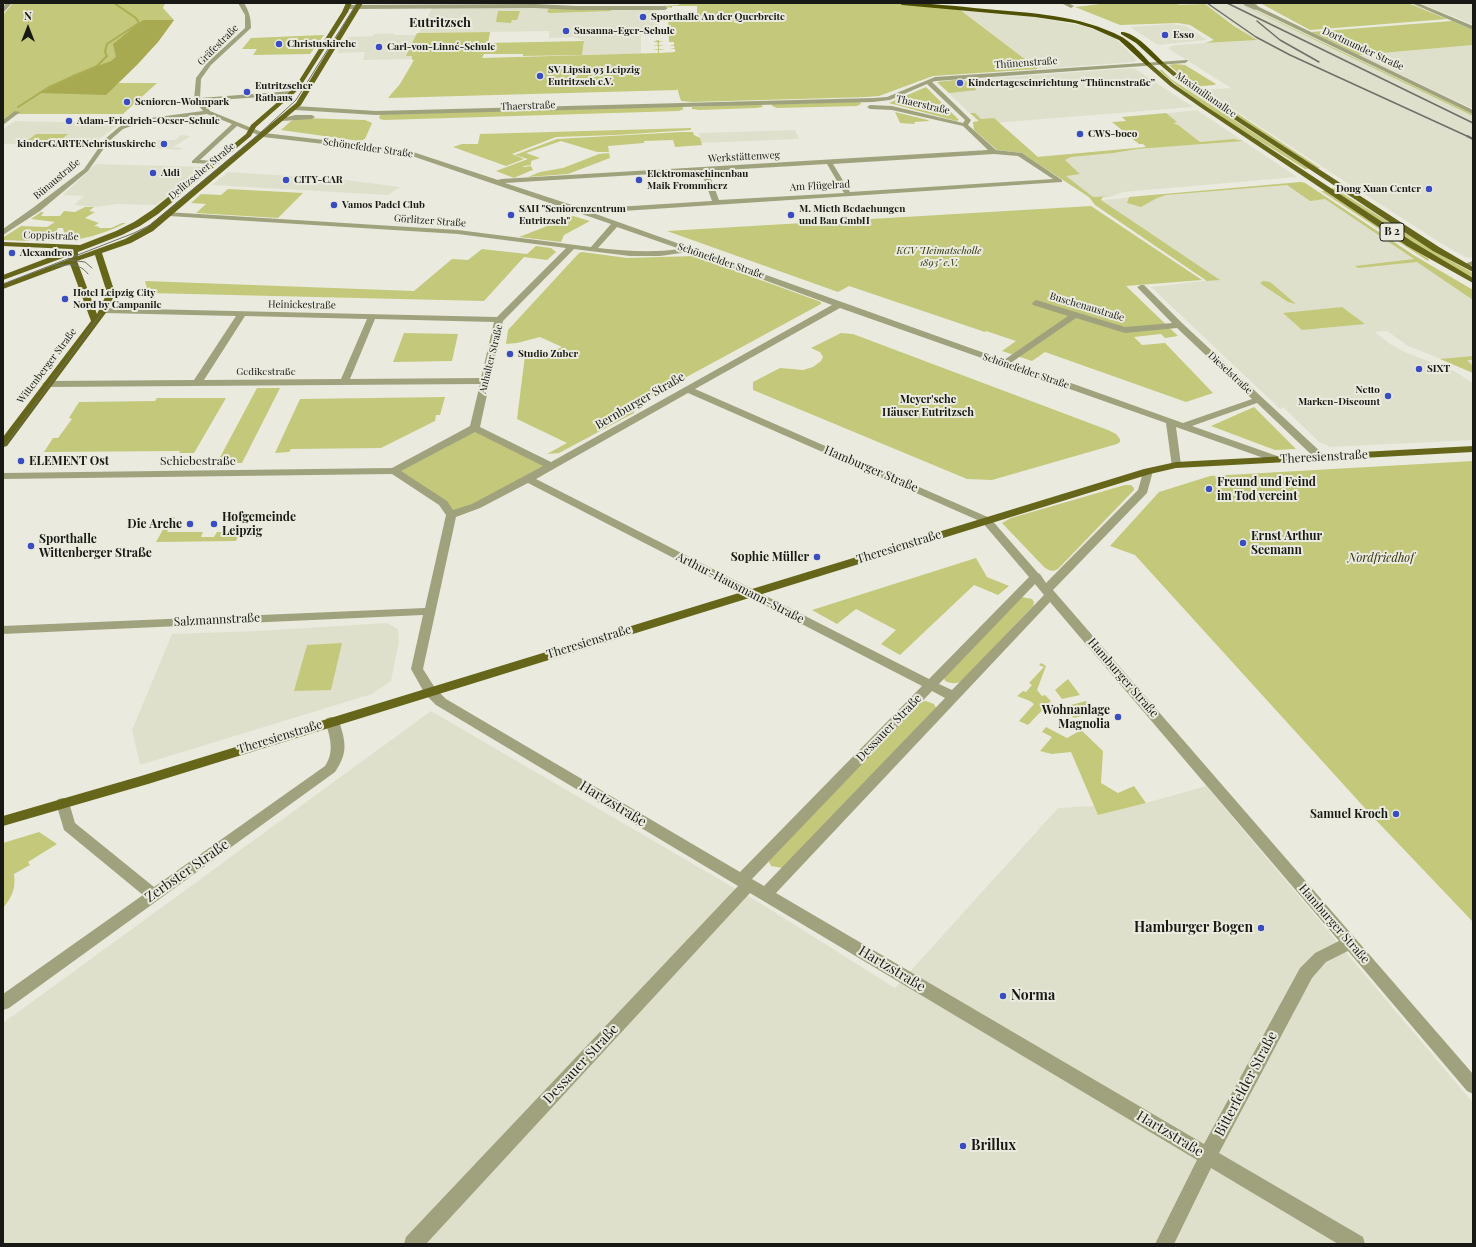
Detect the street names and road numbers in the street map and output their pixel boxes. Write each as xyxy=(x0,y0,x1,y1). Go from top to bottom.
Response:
street label: Gräfestraße xyxy=(195,22,241,68)
street label: Dortmunder Straße xyxy=(1320,25,1406,73)
street label: Thünenstraße xyxy=(994,55,1058,71)
street label: Maximilianallee xyxy=(1173,70,1239,120)
street label: Thaerstraße xyxy=(895,93,951,117)
street label: Thaerstraße xyxy=(500,99,556,113)
street label: Schönefelder Straße xyxy=(322,136,414,160)
street label: Delitzscher Straße xyxy=(166,140,238,202)
street label: Werkstättenweg xyxy=(708,149,780,165)
street label: Bünaustraße xyxy=(31,156,83,202)
street label: Am Flügelrad xyxy=(790,178,850,194)
street label: Görlitzer Straße xyxy=(394,212,466,230)
road number: B 2 xyxy=(1380,223,1404,241)
street label: Coppistraße xyxy=(23,229,79,243)
street label: Schönefelder Straße xyxy=(676,241,766,281)
street label: Buschenaustraße xyxy=(1048,290,1126,324)
street label: Heinickestraße xyxy=(268,298,336,312)
street label: Anhalter Straße xyxy=(477,323,505,395)
street label: Wittenberger Straße xyxy=(15,326,79,406)
street label: Dieselstraße xyxy=(1205,350,1255,396)
street label: Schönefelder Straße xyxy=(981,351,1071,391)
street label: Gedikestraße xyxy=(236,366,296,378)
street label: Bernburger Straße xyxy=(593,370,687,432)
street label: Hamburger Straße xyxy=(822,443,920,495)
street label: Theresienstraße xyxy=(1280,448,1368,466)
street label: Schiebestraße xyxy=(160,454,236,468)
street label: Theresienstraße xyxy=(855,527,943,567)
street label: Arthur-Hausmann-Straße xyxy=(674,549,806,627)
street label: Salzmannstraße xyxy=(173,611,261,629)
street label: Theresienstraße xyxy=(545,622,633,662)
street label: Hamburger Straße xyxy=(1085,635,1161,721)
street label: Dessauer Straße xyxy=(853,691,925,765)
street label: Theresienstraße xyxy=(236,717,324,757)
street label: Hartzstraße xyxy=(577,777,649,831)
street label: Zerbster Straße xyxy=(142,836,232,906)
street label: Hamburger Straße xyxy=(1296,881,1372,967)
street label: Hartzstraße xyxy=(856,942,928,996)
street label: Dessauer Straße xyxy=(540,1021,622,1107)
street label: Bitterfelder Straße xyxy=(1211,1029,1281,1139)
street label: Hartzstraße xyxy=(1134,1107,1206,1161)

